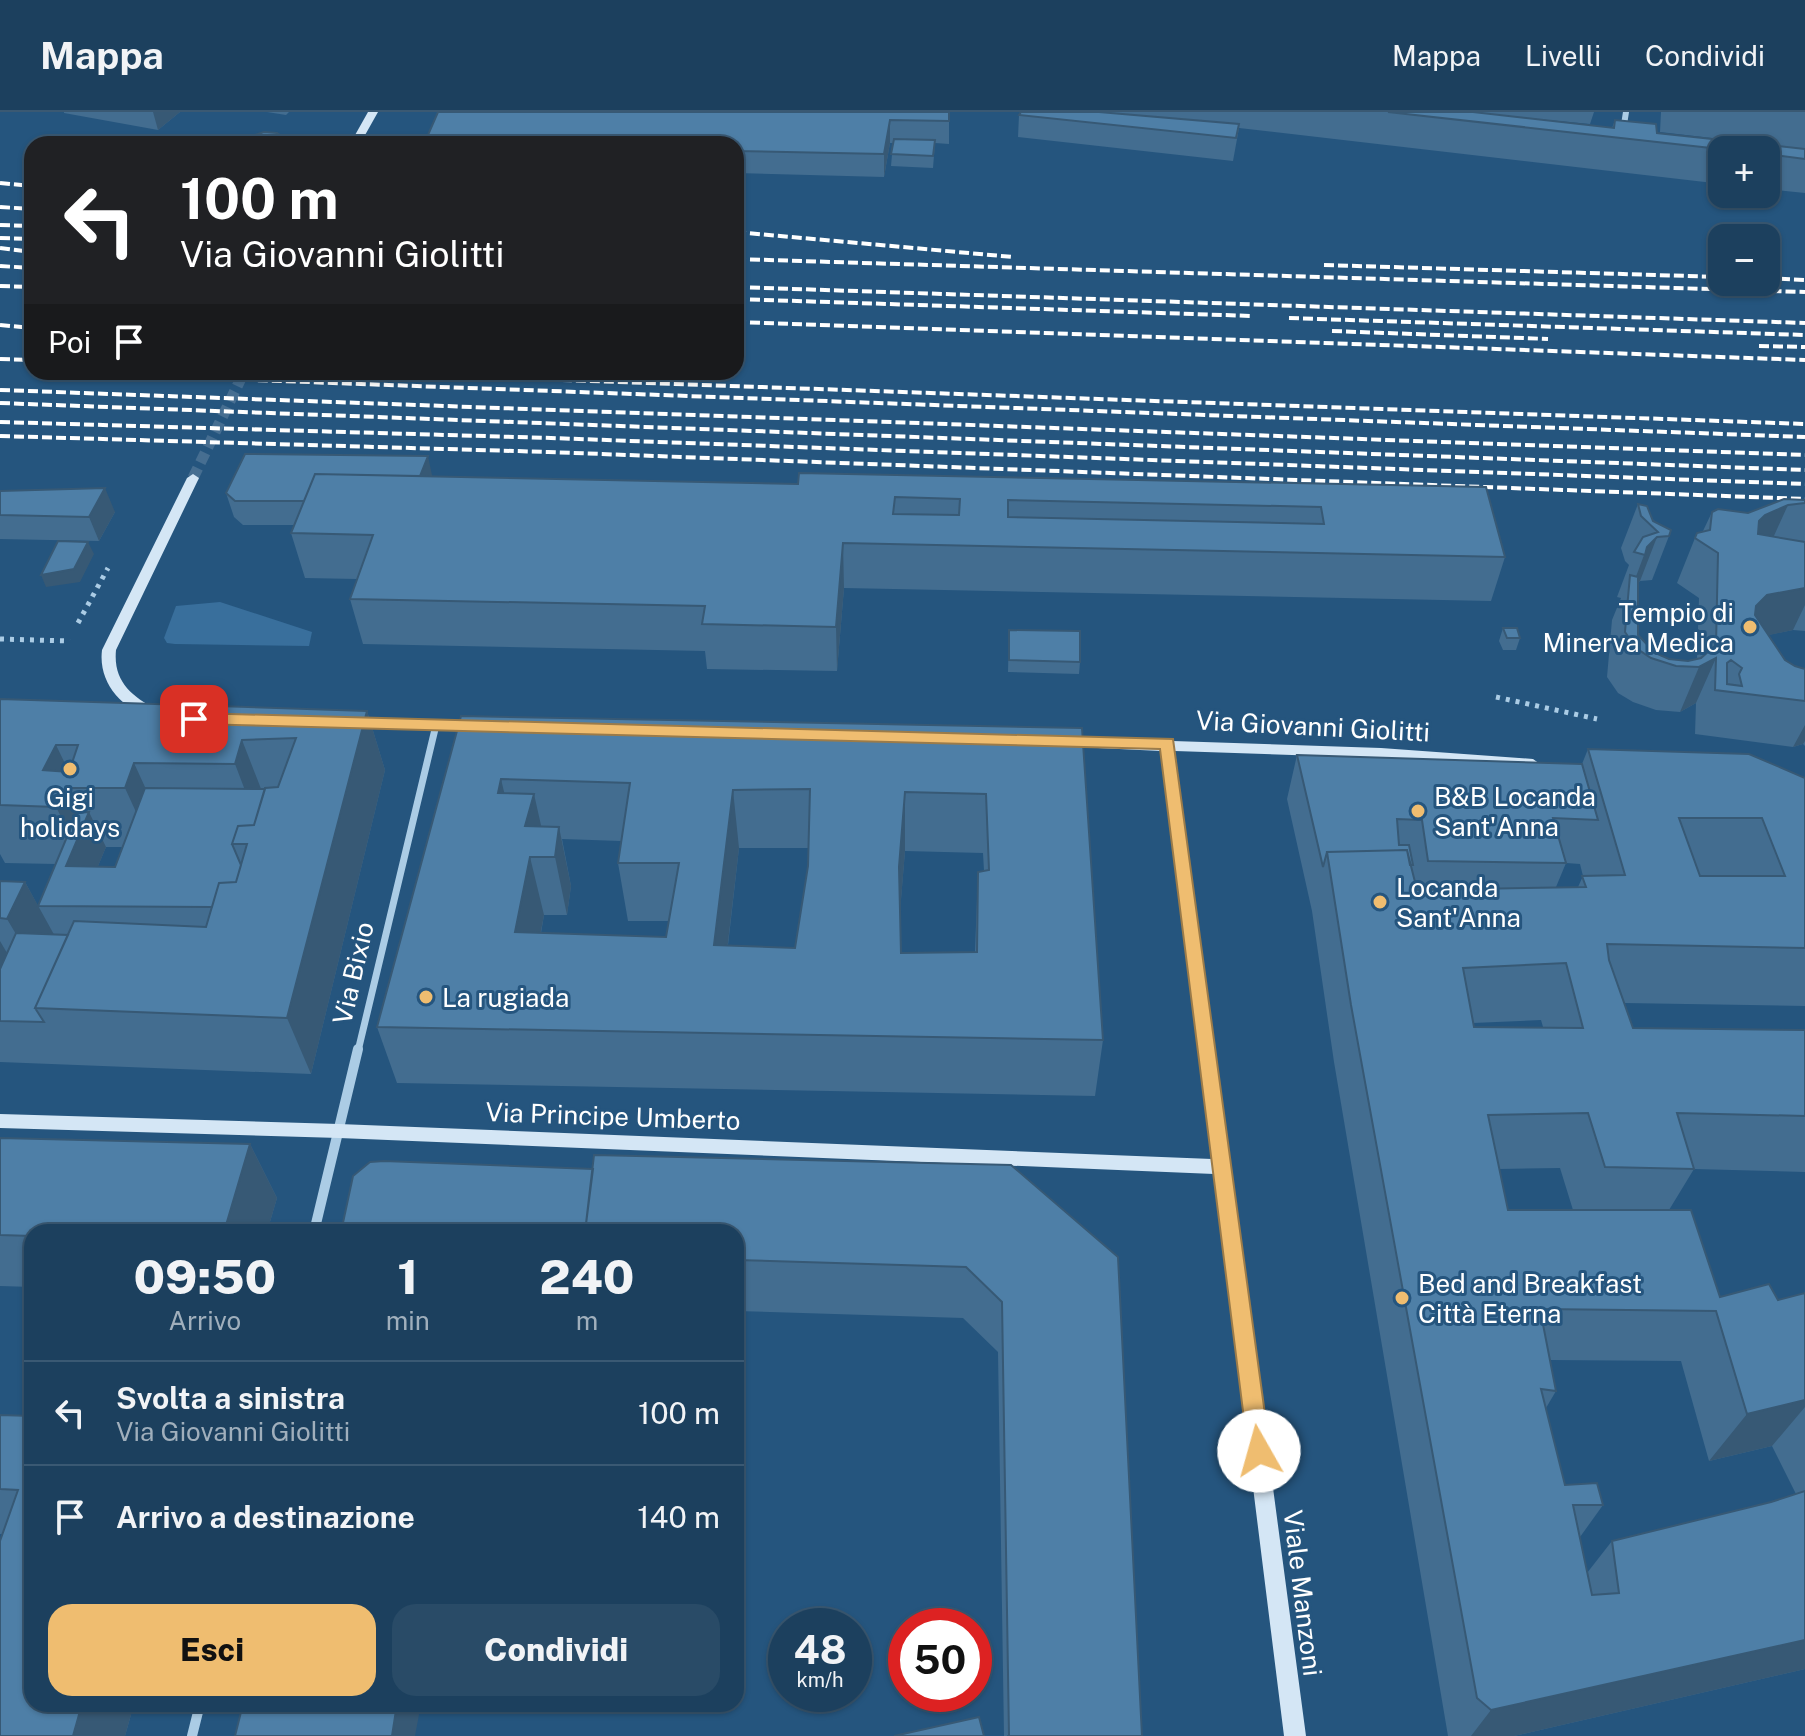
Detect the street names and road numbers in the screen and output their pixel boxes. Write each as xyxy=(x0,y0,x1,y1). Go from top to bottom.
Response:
street label: Via Giovanni Giolitti xyxy=(1195,704,1431,748)
street label: Via Bixio xyxy=(326,919,380,1027)
street label: Via Principe Umberto xyxy=(485,1096,741,1136)
street label: Viale Manzoni xyxy=(1277,1508,1329,1678)

